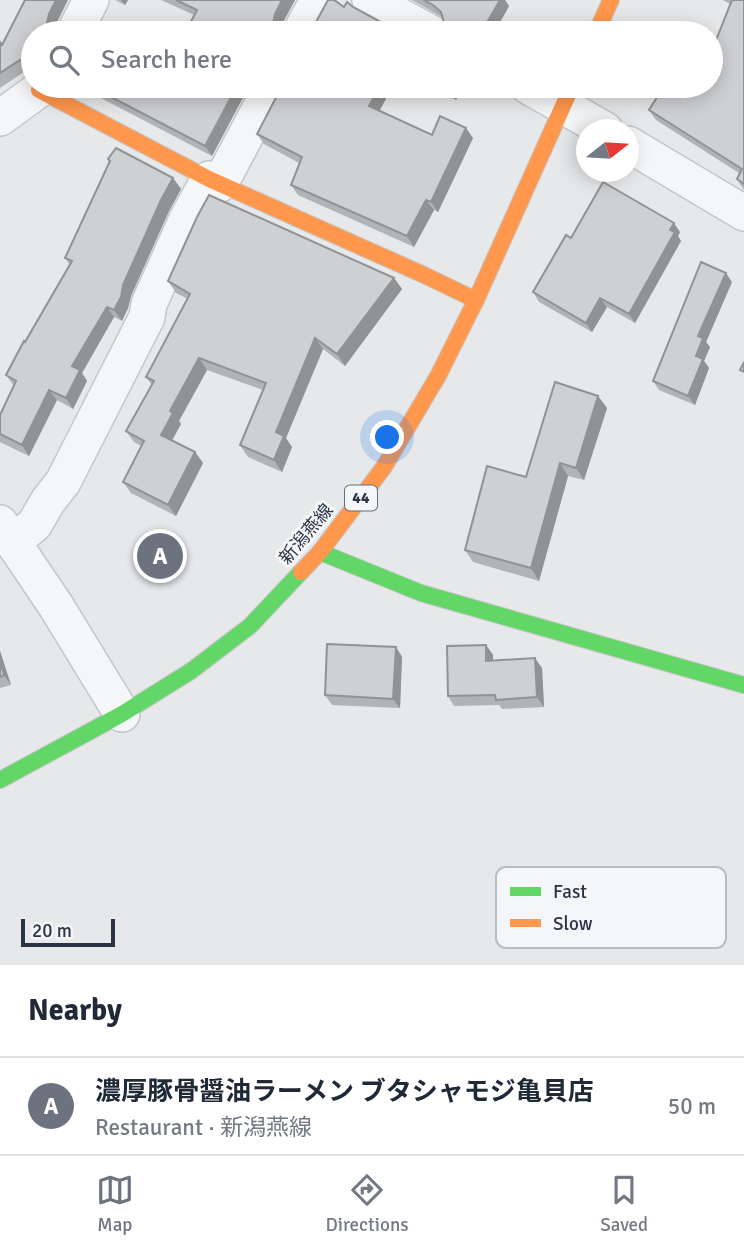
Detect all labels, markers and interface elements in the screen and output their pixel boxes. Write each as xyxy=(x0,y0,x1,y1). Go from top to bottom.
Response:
search box xyxy=(21,21,723,98)
icon: search xyxy=(45,41,83,79)
text: Search here xyxy=(101,44,232,76)
north arrow xyxy=(576,119,639,182)
your location xyxy=(370,420,404,454)
road number: 44 xyxy=(345,485,377,510)
street label: 新潟燕線 xyxy=(274,499,338,569)
pin: A xyxy=(137,530,183,582)
legend xyxy=(496,867,726,948)
text: Fast xyxy=(553,880,587,904)
text: Slow xyxy=(553,912,593,936)
scale bar xyxy=(21,916,116,948)
text: 20 m xyxy=(32,919,72,943)
text: Nearby xyxy=(28,992,122,1029)
text: 濃厚豚骨醤油ラーメン ブタシャモジ亀貝店 xyxy=(95,1076,594,1108)
text: A xyxy=(44,1092,58,1121)
text: 50 m xyxy=(668,1092,716,1121)
text: Restaurant · 新潟燕線 xyxy=(95,1113,312,1142)
tab: Map xyxy=(96,1171,134,1237)
tab: Directions xyxy=(326,1171,409,1237)
tab: Saved xyxy=(600,1171,648,1237)

